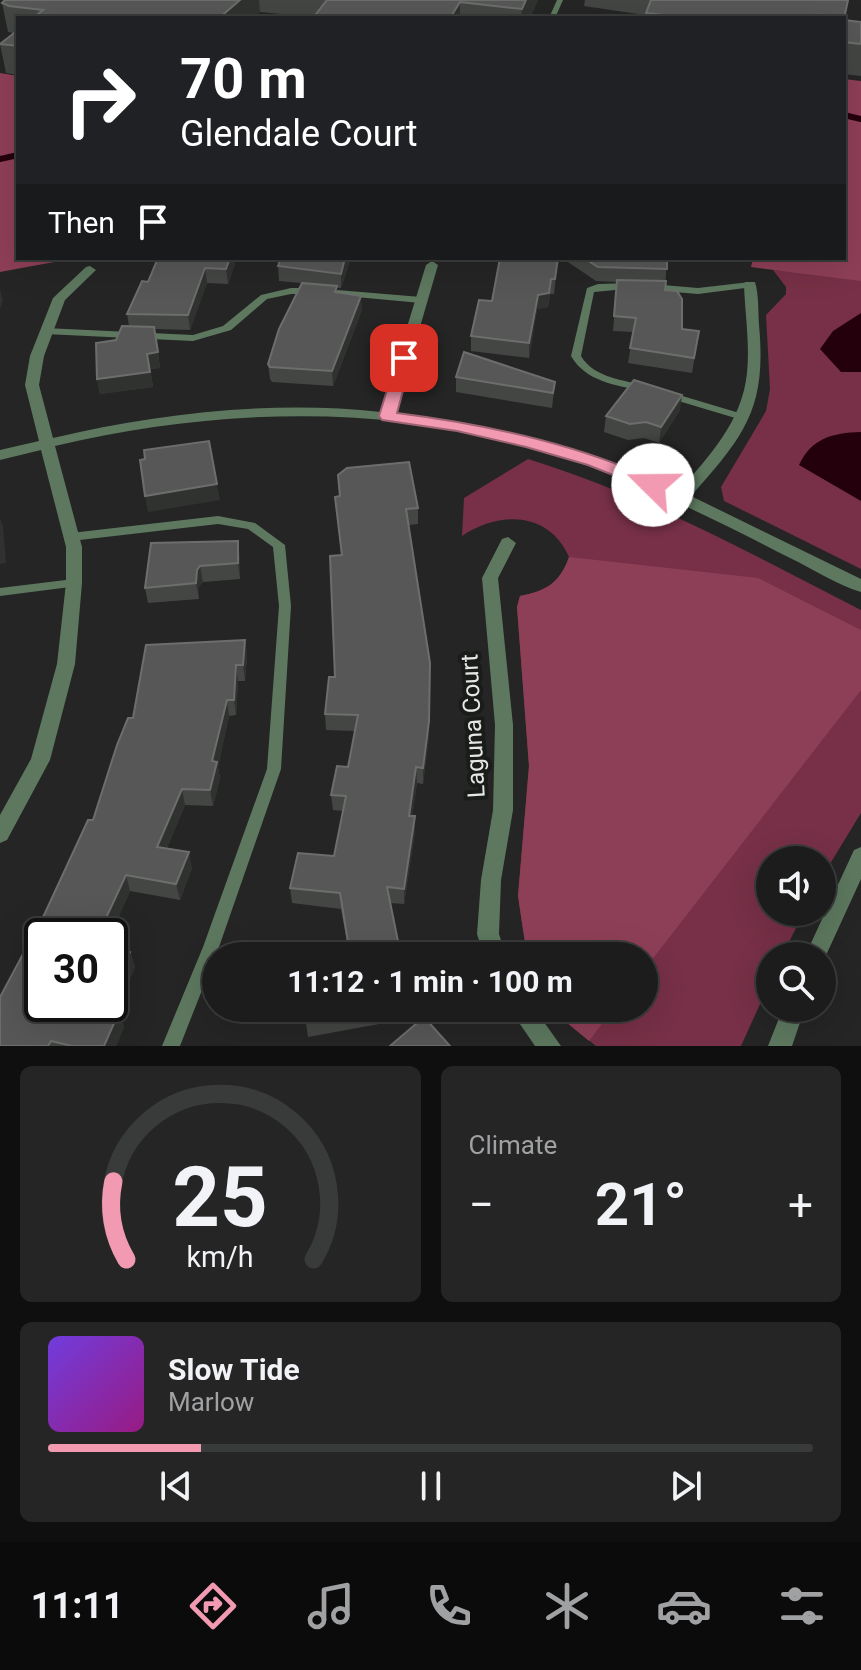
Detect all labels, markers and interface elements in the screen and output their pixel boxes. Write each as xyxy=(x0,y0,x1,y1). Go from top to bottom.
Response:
text: 70 m xyxy=(180,46,307,112)
icon: right xyxy=(48,48,152,152)
text: Glendale Court xyxy=(180,113,418,155)
icon: arrive xyxy=(131,200,175,244)
text: Then xyxy=(48,205,115,240)
pin xyxy=(370,324,438,392)
icon: arrive xyxy=(382,336,426,380)
position arrow xyxy=(611,443,695,527)
street label: Laguna Court xyxy=(455,653,491,799)
map controls xyxy=(756,846,836,1022)
button: sound xyxy=(756,846,836,926)
speed limit sign: 30 xyxy=(24,918,128,1022)
button: search xyxy=(756,942,836,1022)
text: 11:12 · 1 min · 100 m xyxy=(287,964,573,999)
text: Climate xyxy=(469,1130,557,1160)
text: 25 xyxy=(173,1149,268,1246)
text: 21° xyxy=(595,1169,687,1240)
text: − xyxy=(469,1179,494,1231)
text: + xyxy=(788,1179,813,1231)
text: km/h xyxy=(187,1240,254,1274)
text: Slow Tide xyxy=(168,1352,300,1387)
text: Marlow xyxy=(168,1387,254,1417)
icon: previous xyxy=(154,1464,198,1508)
icon: pause xyxy=(409,1464,453,1508)
icon: next xyxy=(664,1464,708,1508)
icon: directions xyxy=(185,1578,241,1634)
icon: music xyxy=(303,1578,359,1634)
icon: phone xyxy=(421,1578,477,1634)
icon: climate xyxy=(539,1578,595,1634)
icon: car xyxy=(656,1578,712,1634)
icon: filters xyxy=(774,1578,830,1634)
text: 11:11 xyxy=(31,1585,124,1627)

